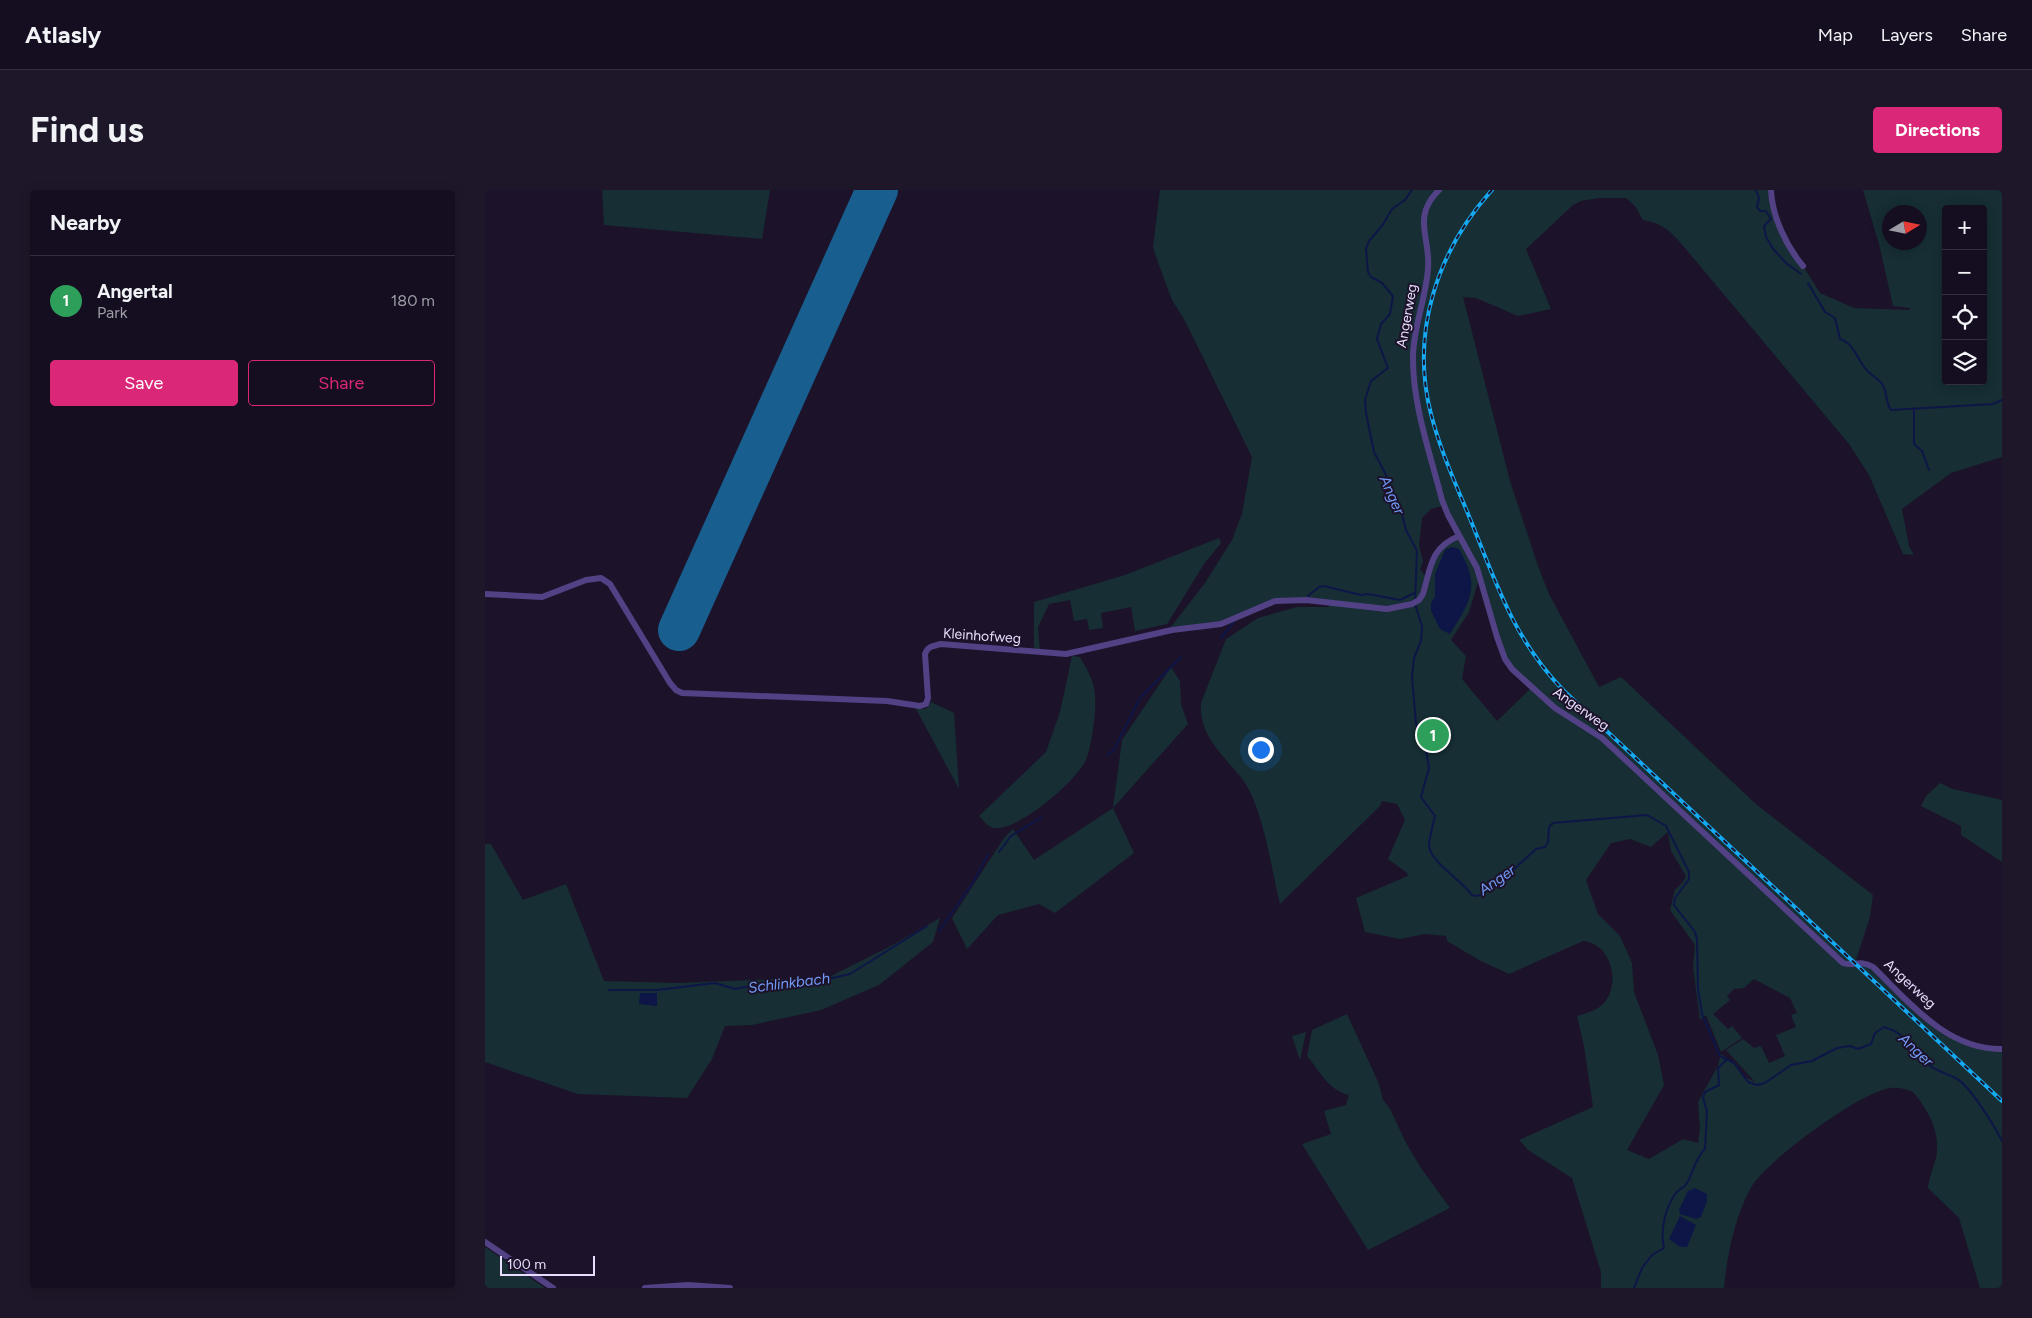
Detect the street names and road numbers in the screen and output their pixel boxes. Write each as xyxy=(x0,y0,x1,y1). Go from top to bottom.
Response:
street label: Angerweg xyxy=(1393,283,1421,349)
street label: Kleinhofweg xyxy=(942,625,1022,647)
street label: Angerweg xyxy=(1550,684,1612,734)
street label: Angerweg xyxy=(1881,956,1939,1012)

